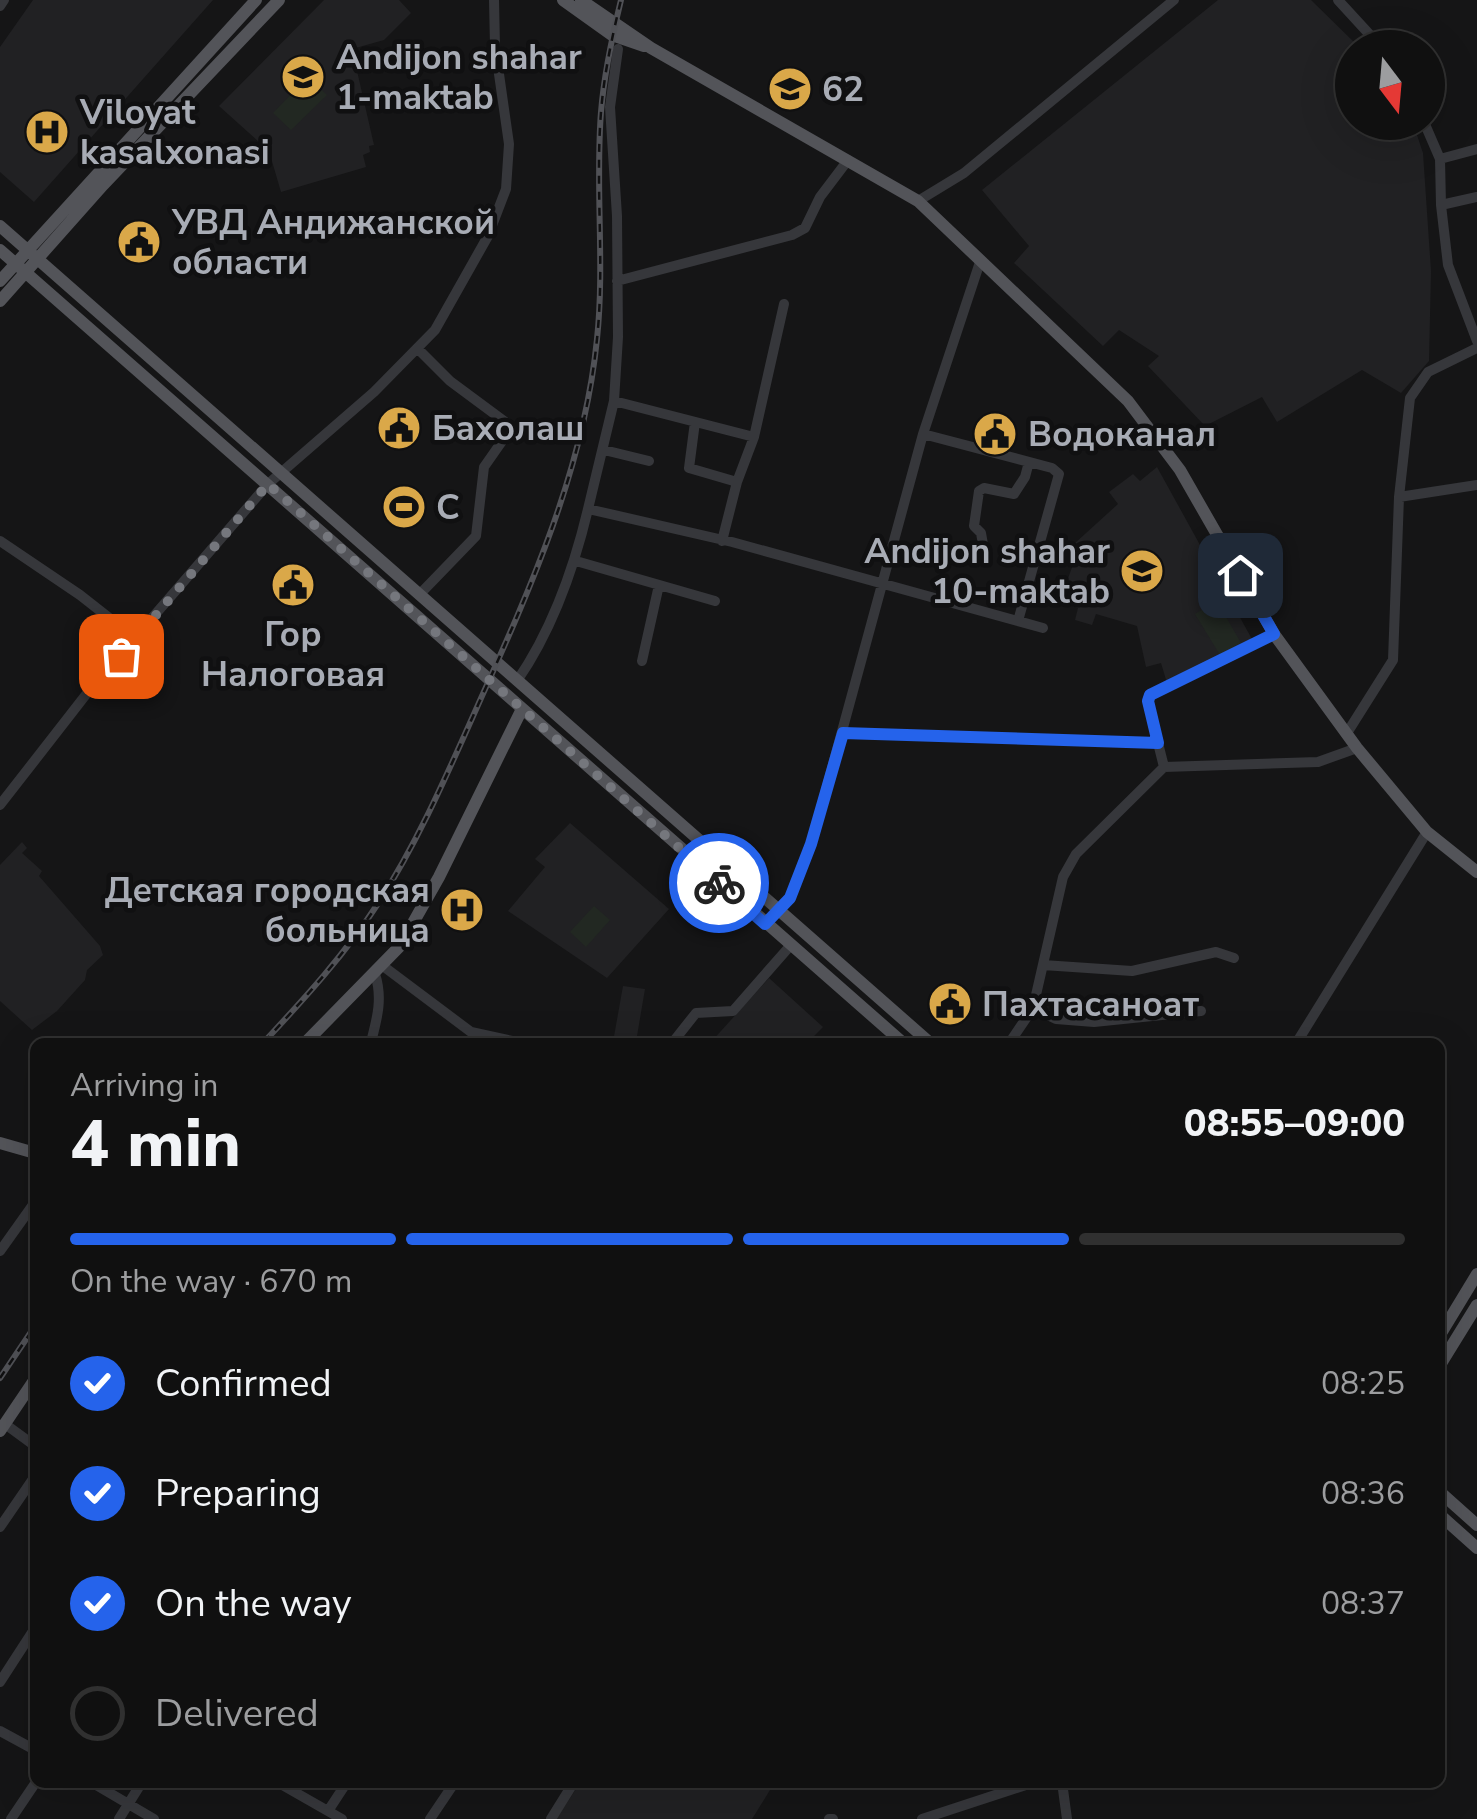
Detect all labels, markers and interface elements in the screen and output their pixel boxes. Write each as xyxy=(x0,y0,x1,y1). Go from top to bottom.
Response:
north arrow xyxy=(1335,30,1445,140)
map controls xyxy=(1335,30,1445,140)
place label: Andijon shahar 1-maktab xyxy=(336,34,582,121)
school or university icon: Andijon shahar 1-maktab xyxy=(280,54,326,100)
school or university icon: 62 xyxy=(767,66,813,112)
place label: 62 xyxy=(822,66,864,113)
place label: Viloyat kasalxonasi xyxy=(79,89,270,176)
hospital icon: Viloyat kasalxonasi xyxy=(24,109,70,155)
place label: УВД Андижанской области xyxy=(171,199,495,286)
public building icon: УВД Андижанской области xyxy=(116,219,162,265)
public building icon: Бахолаш xyxy=(376,405,422,451)
place label: Бахолаш xyxy=(432,405,584,452)
public building icon: Водоканал xyxy=(972,411,1018,457)
place label: Водоканал xyxy=(1028,411,1216,458)
sports icon: С xyxy=(381,484,427,530)
place label: С xyxy=(436,484,460,531)
place label: Andijon shahar 10-maktab xyxy=(864,528,1110,615)
pin xyxy=(1198,533,1283,618)
school or university icon: Andijon shahar 10-maktab xyxy=(1119,548,1165,594)
icon: home xyxy=(1213,548,1268,603)
public building icon: Гор Налоговая xyxy=(270,562,316,608)
place label: Гор Налоговая xyxy=(201,611,385,698)
pin xyxy=(79,614,164,699)
icon: bag xyxy=(94,629,149,684)
courier xyxy=(669,833,769,933)
icon: bike xyxy=(692,856,747,911)
place label: Детская городская больница xyxy=(105,867,430,954)
hospital icon: Детская городская больница xyxy=(439,887,485,933)
public building icon: Пахтасаноат xyxy=(927,981,973,1027)
place label: Пахтасаноат xyxy=(982,981,1199,1028)
text: Arriving in xyxy=(70,1064,218,1107)
text: 08:55–09:00 xyxy=(1184,1098,1405,1149)
text: 4 min xyxy=(70,1100,241,1189)
text: On the way · 670 m xyxy=(70,1260,352,1303)
icon: check xyxy=(70,1356,125,1411)
text: Confirmed xyxy=(155,1358,332,1409)
text: 08:25 xyxy=(1321,1362,1405,1405)
icon: check xyxy=(70,1466,125,1521)
text: Preparing xyxy=(155,1468,321,1519)
text: 08:36 xyxy=(1321,1472,1405,1515)
icon: check xyxy=(70,1576,125,1631)
text: On the way xyxy=(155,1578,351,1629)
text: 08:37 xyxy=(1321,1582,1405,1625)
text: Delivered xyxy=(155,1688,319,1739)

